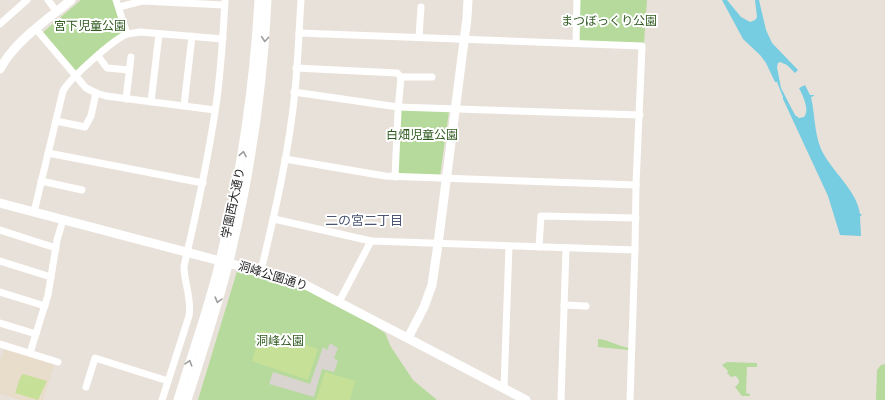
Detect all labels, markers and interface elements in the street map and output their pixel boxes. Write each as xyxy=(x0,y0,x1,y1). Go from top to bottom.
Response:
park label: まつぼっくり公園 xyxy=(561,13,657,28)
park label: 宮下児童公園 xyxy=(54,18,126,33)
one-way arrow xyxy=(261,36,270,42)
park label: 白畑児童公園 xyxy=(386,127,458,142)
one-way arrow xyxy=(238,151,246,157)
street label: 学園西大通り xyxy=(218,166,247,240)
district label: 二の宮二丁目 xyxy=(325,212,403,229)
street label: 洞峰公園通り xyxy=(237,258,310,293)
one-way arrow xyxy=(214,296,223,303)
park label: 洞峰公園 xyxy=(256,333,304,348)
one-way arrow xyxy=(185,359,193,366)

